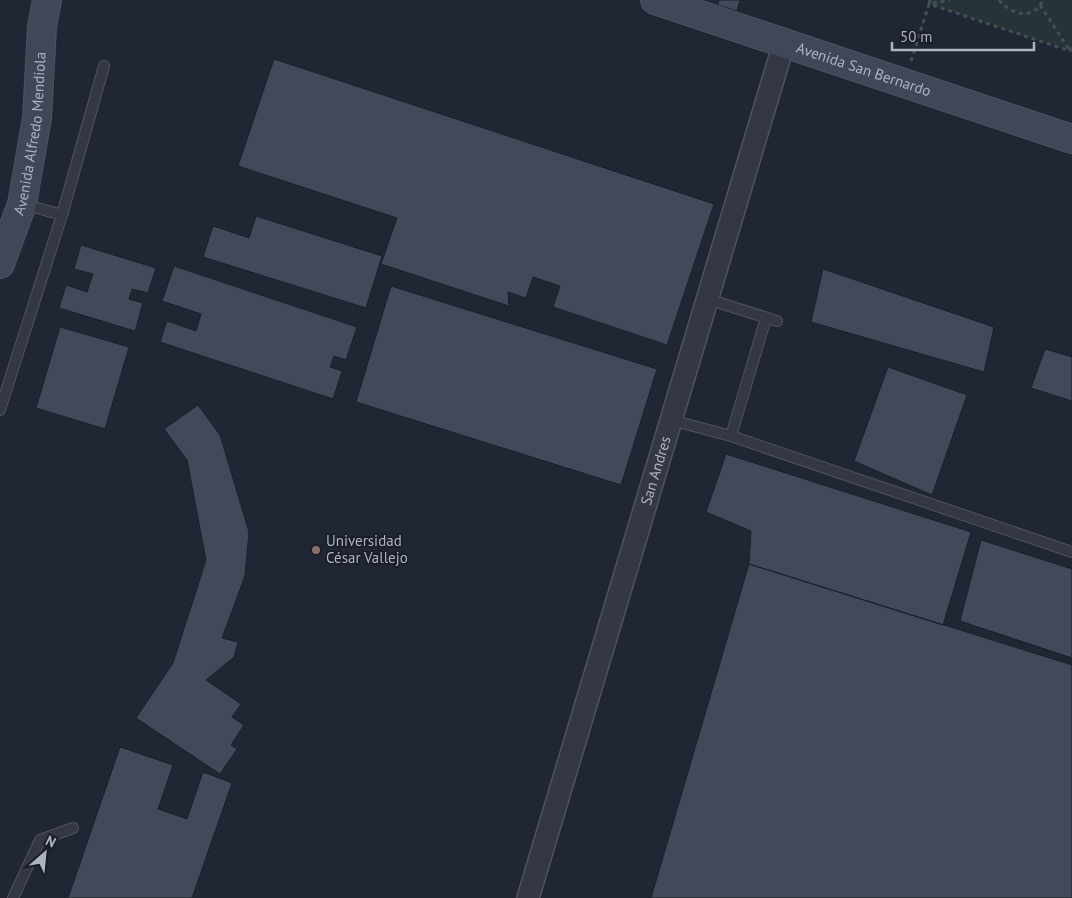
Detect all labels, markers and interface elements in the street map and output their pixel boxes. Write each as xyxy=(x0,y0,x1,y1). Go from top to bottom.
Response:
scale bar xyxy=(892,20,1034,52)
text: 50 m xyxy=(900,27,933,46)
street label: Avenida San Bernardo xyxy=(794,38,934,100)
street label: Avenida Alfredo Mendiola xyxy=(9,51,50,218)
street label: San Andres xyxy=(636,434,675,507)
place label: Universidad César Vallejo xyxy=(326,531,408,567)
marker: Universidad César Vallejo xyxy=(310,544,322,556)
north arrow xyxy=(20,828,70,878)
text: N xyxy=(43,831,59,852)

